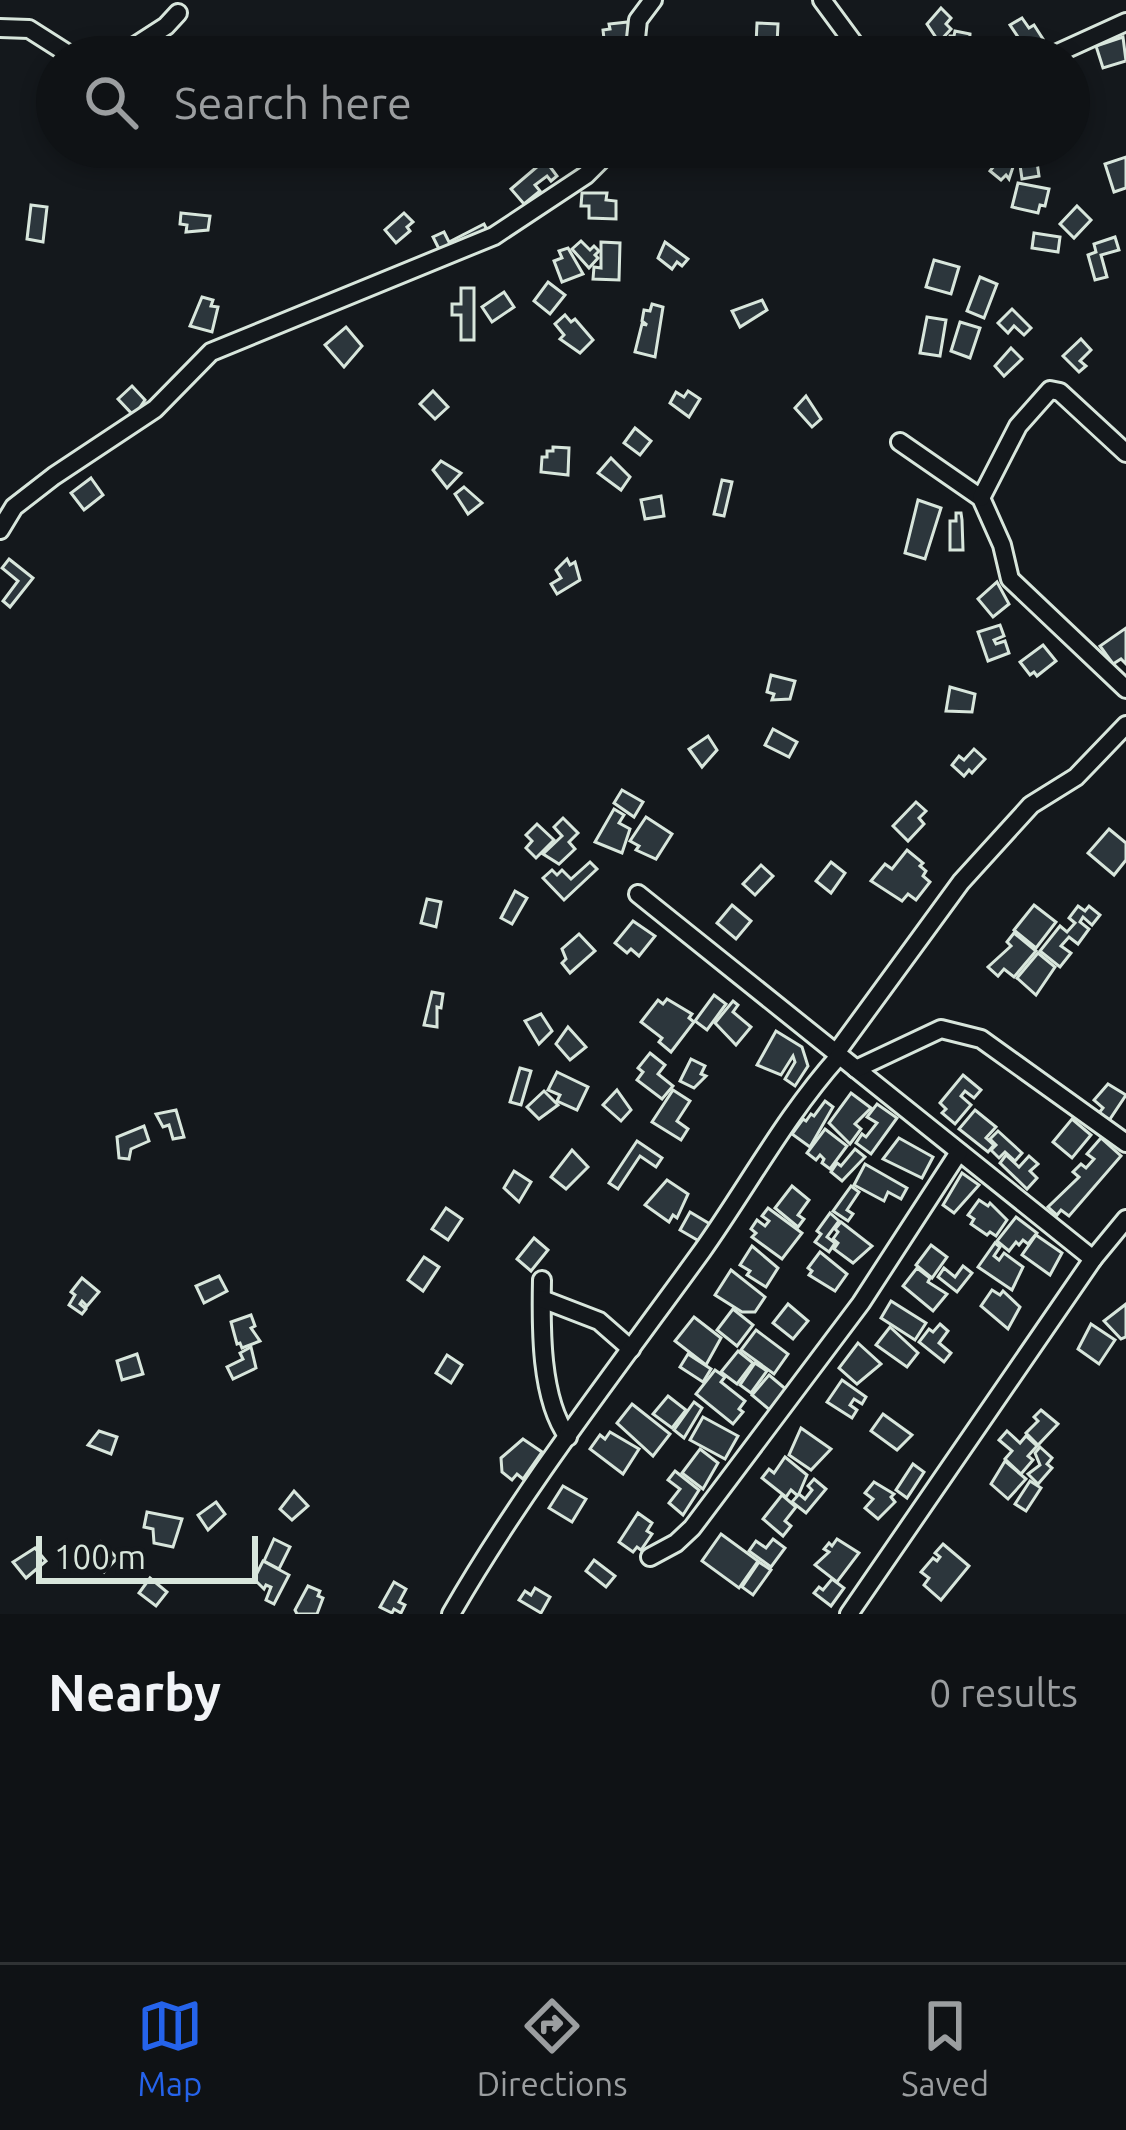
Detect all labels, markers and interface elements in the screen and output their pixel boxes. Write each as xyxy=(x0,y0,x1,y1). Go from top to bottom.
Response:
search box xyxy=(36,36,1090,168)
icon: search xyxy=(78,69,144,135)
text: Search here xyxy=(174,77,412,128)
scale bar xyxy=(36,1530,258,1583)
text: 100 m xyxy=(54,1538,146,1575)
text: Nearby xyxy=(48,1663,221,1721)
text: 0 results xyxy=(929,1671,1078,1714)
tab: Map xyxy=(137,1993,203,2102)
tab: Directions xyxy=(477,1993,627,2102)
tab: Saved xyxy=(901,1993,989,2102)

